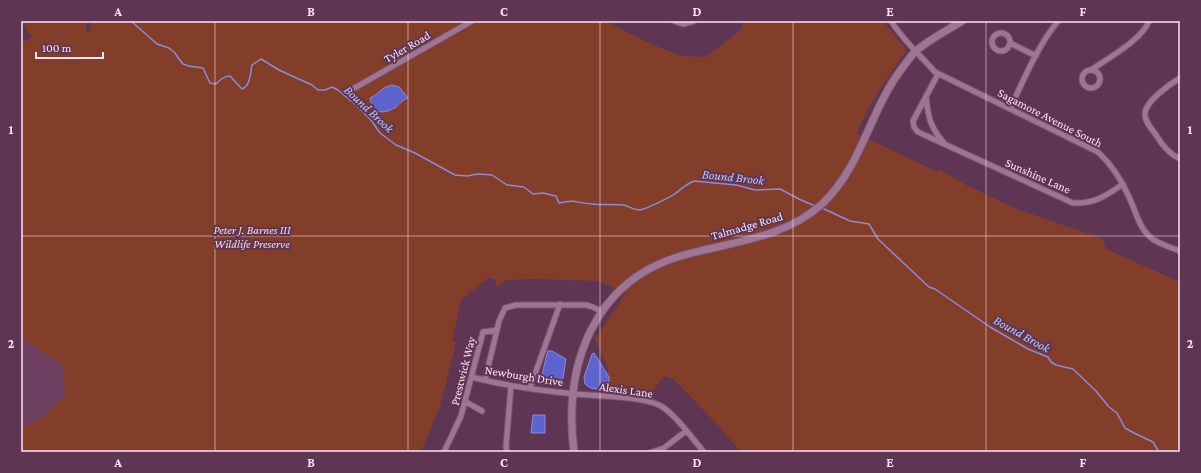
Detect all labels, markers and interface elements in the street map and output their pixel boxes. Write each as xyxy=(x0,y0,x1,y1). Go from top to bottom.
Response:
text: A xyxy=(113,4,122,19)
text: B xyxy=(307,4,315,19)
text: C xyxy=(500,4,508,19)
text: D xyxy=(693,4,702,19)
text: E xyxy=(886,4,894,19)
text: F xyxy=(1080,4,1087,19)
street label: Tyler Road xyxy=(381,28,433,66)
scale bar xyxy=(36,34,103,60)
text: 100 m xyxy=(42,41,72,55)
water label: Bound Brook xyxy=(341,82,398,137)
street label: Sagamore Avenue South xyxy=(995,86,1105,151)
text: 1 xyxy=(9,122,14,137)
text: 1 xyxy=(1188,122,1193,137)
street label: Sunshine Lane xyxy=(1003,155,1073,197)
water label: Bound Brook xyxy=(701,166,766,188)
street label: Talmadge Road xyxy=(710,209,785,243)
park label: Peter J. Barnes III Wildlife Preserve xyxy=(213,223,291,251)
water label: Bound Brook xyxy=(991,312,1054,356)
street label: Prestwick Way xyxy=(448,335,478,407)
text: 2 xyxy=(8,336,15,351)
text: 2 xyxy=(1187,336,1194,351)
street label: Newburgh Drive xyxy=(484,363,564,389)
street label: Alexis Lane xyxy=(598,379,654,401)
text: A xyxy=(113,455,122,470)
text: B xyxy=(307,455,315,470)
text: C xyxy=(500,455,508,470)
text: D xyxy=(693,455,702,470)
text: E xyxy=(886,455,894,470)
text: F xyxy=(1080,455,1087,470)

